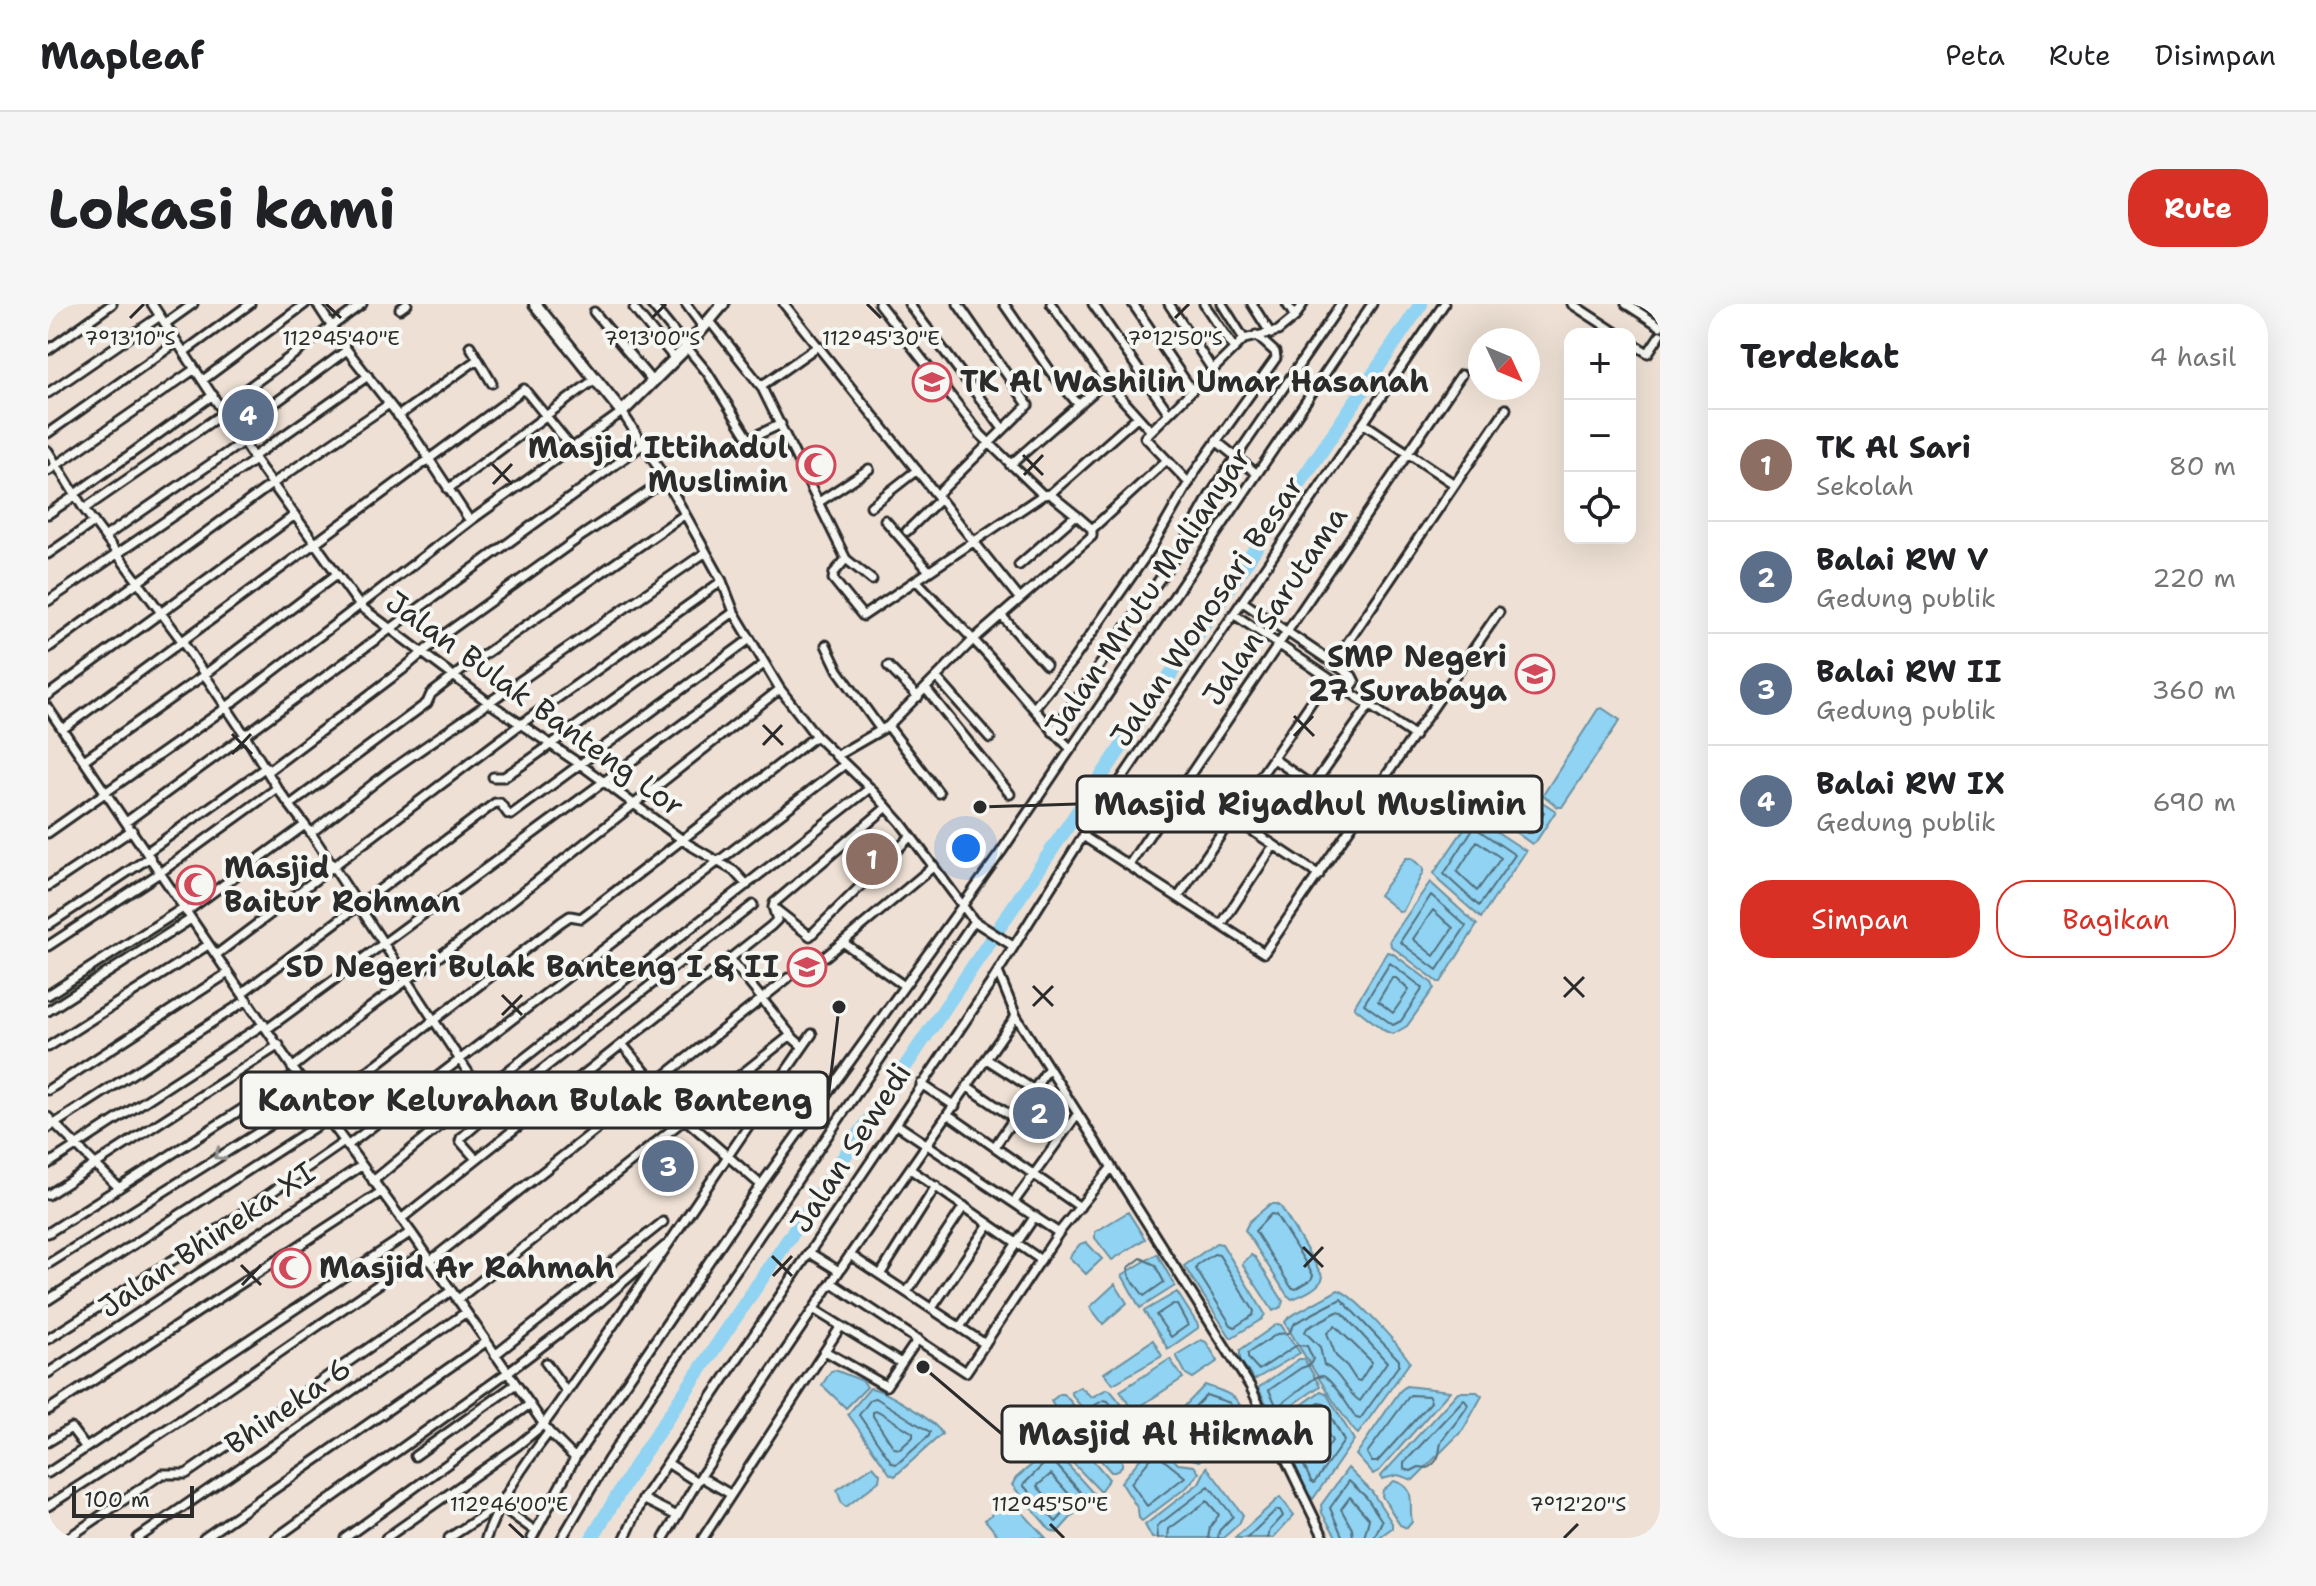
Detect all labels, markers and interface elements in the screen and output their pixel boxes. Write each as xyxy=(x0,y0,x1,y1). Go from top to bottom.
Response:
text: Mapleaf xyxy=(40,30,205,81)
text: Peta xyxy=(1945,36,2005,74)
text: Rute xyxy=(2049,36,2111,74)
text: Disimpan xyxy=(2155,36,2276,74)
button: Rute xyxy=(2128,169,2268,247)
text: Lokasi kami xyxy=(48,171,396,246)
text: 7°13'10"S xyxy=(84,325,176,351)
text: 112°45'40"E xyxy=(282,325,400,351)
text: 7°13'00"S xyxy=(604,325,700,351)
text: 112°45'30"E xyxy=(822,325,940,351)
text: 7°12'50"S xyxy=(1127,325,1223,351)
north arrow xyxy=(1468,328,1540,400)
map controls xyxy=(1564,328,1636,544)
button: + xyxy=(1564,328,1636,400)
text: Terdekat xyxy=(1740,333,1899,379)
text: 4 hasil xyxy=(2150,339,2236,374)
school or university icon: TK Al Washilin Umar Hasanah xyxy=(911,361,953,403)
place label: TK Al Washilin Umar Hasanah xyxy=(960,361,1429,402)
pin: 4 xyxy=(222,385,274,445)
button: − xyxy=(1564,400,1636,472)
place label: Masjid Ittihadul Muslimin xyxy=(528,427,788,502)
text: TK Al Sari xyxy=(1816,427,1971,468)
street label: Jalan Mrutu Malianyar xyxy=(1035,439,1260,745)
mosque icon: Masjid Ittihadul Muslimin xyxy=(795,444,837,486)
text: 1 xyxy=(1760,448,1772,483)
text: 80 m xyxy=(2169,448,2236,483)
street label: Jalan Wonosari Besar xyxy=(1100,467,1313,755)
text: Sekolah xyxy=(1816,468,1914,503)
button: locate xyxy=(1564,472,1636,544)
street label: Jalan Sarutama xyxy=(1192,497,1357,714)
text: Balai RW V xyxy=(1816,539,1988,580)
text: 2 xyxy=(1757,560,1775,595)
text: 220 m xyxy=(2152,560,2236,595)
text: Gedung publik xyxy=(1816,580,1996,615)
street label: Jalan Bulak Banteng Lor xyxy=(378,581,693,826)
place label: SMP Negeri 27 Surabaya xyxy=(1308,636,1507,711)
text: Balai RW II xyxy=(1816,651,2002,692)
school or university icon: SMP Negeri 27 Surabaya xyxy=(1514,653,1556,695)
text: 3 xyxy=(1757,672,1775,707)
text: 360 m xyxy=(2151,672,2236,707)
text: Gedung publik xyxy=(1816,692,1996,727)
text: Balai RW IX xyxy=(1816,763,2005,804)
callout: Masjid Riyadhul Muslimin xyxy=(1077,776,1542,832)
text: Masjid Riyadhul Muslimin xyxy=(1094,782,1526,825)
text: 4 xyxy=(1757,784,1775,819)
text: 690 m xyxy=(2153,784,2236,819)
text: Gedung publik xyxy=(1816,804,1996,839)
your location xyxy=(946,828,986,868)
pin: 1 xyxy=(846,829,898,889)
place label: Masjid Baitur Rohman xyxy=(224,847,460,922)
mosque icon: Masjid Baitur Rohman xyxy=(175,864,217,906)
button: Simpan xyxy=(1740,880,1980,958)
button: Bagikan xyxy=(1996,880,2236,958)
place label: SD Negeri Bulak Banteng I & II xyxy=(285,946,779,987)
school or university icon: SD Negeri Bulak Banteng I & II xyxy=(786,946,828,988)
street label: Jalan Sewedi xyxy=(780,1055,921,1241)
callout: Kantor Kelurahan Bulak Banteng xyxy=(241,1072,828,1128)
text: Kantor Kelurahan Bulak Banteng xyxy=(257,1078,813,1121)
pin: 2 xyxy=(1013,1083,1065,1143)
pin: 3 xyxy=(642,1136,694,1196)
one-way arrow xyxy=(213,1146,228,1161)
street label: Jalan Bhineka XI xyxy=(90,1152,323,1327)
mosque icon: Masjid Ar Rahmah xyxy=(270,1247,312,1289)
place label: Masjid Ar Rahmah xyxy=(319,1247,614,1288)
street label: Bhineka 6 xyxy=(216,1347,359,1464)
callout: Masjid Al Hikmah xyxy=(1002,1406,1330,1462)
text: Masjid Al Hikmah xyxy=(1018,1412,1314,1455)
scale bar xyxy=(72,1482,194,1518)
text: 100 m xyxy=(84,1485,150,1514)
text: 112°46'00"E xyxy=(450,1491,568,1517)
text: 112°45'50"E xyxy=(992,1491,1108,1517)
text: 7°12'20"S xyxy=(1530,1491,1626,1517)

